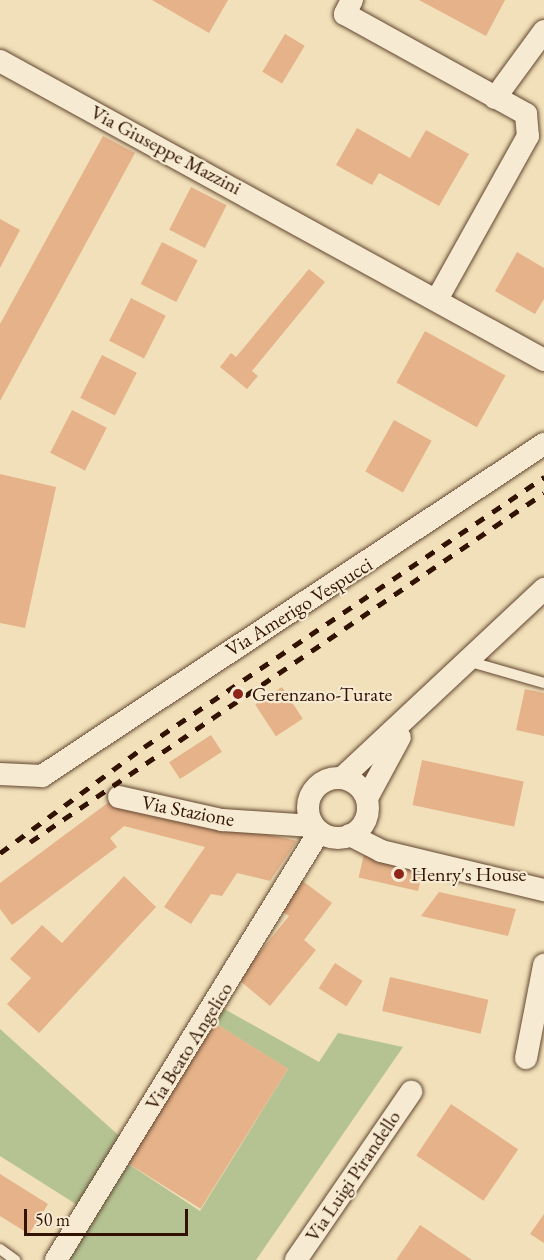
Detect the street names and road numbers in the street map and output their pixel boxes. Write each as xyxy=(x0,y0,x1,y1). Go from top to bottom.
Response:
street label: Via Giuseppe Mazzini xyxy=(86,100,246,200)
street label: Via Amerigo Vespucci xyxy=(221,552,377,662)
street label: Via Stazione xyxy=(140,790,236,832)
street label: Via Beato Angelico xyxy=(140,978,238,1114)
street label: Via Luigi Pirandello xyxy=(300,1106,406,1246)

